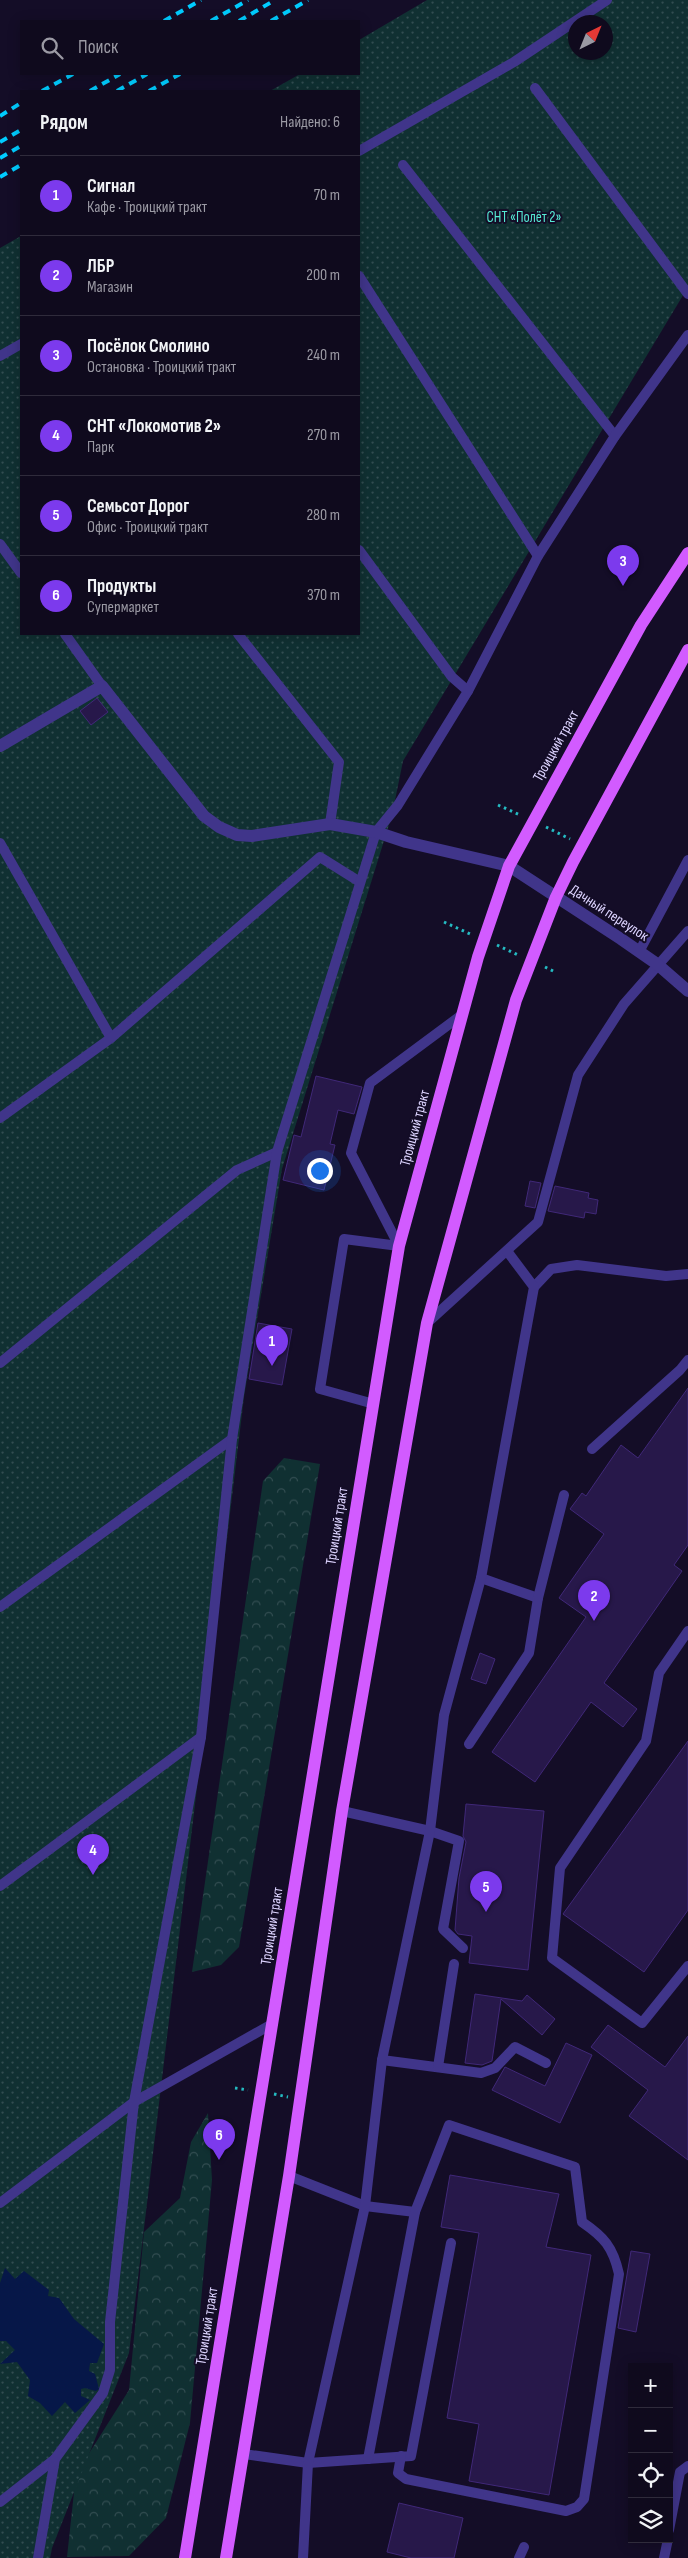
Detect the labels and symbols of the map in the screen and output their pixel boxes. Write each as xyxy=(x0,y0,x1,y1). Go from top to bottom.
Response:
north arrow xyxy=(568,15,613,60)
park label: СНТ «Полёт 2» xyxy=(487,208,561,227)
pin: 3 xyxy=(607,545,639,586)
street label: Троицкий тракт xyxy=(529,707,583,785)
street label: Дачный переулок xyxy=(566,880,652,946)
street label: Троицкий тракт xyxy=(396,1088,434,1168)
your location xyxy=(307,1158,333,1184)
pin: 1 xyxy=(256,1325,288,1366)
street label: Троицкий тракт xyxy=(321,1486,353,1566)
pin: 2 xyxy=(578,1580,610,1621)
pin: 4 xyxy=(77,1834,109,1875)
pin: 5 xyxy=(470,1871,502,1912)
street label: Троицкий тракт xyxy=(256,1886,288,1966)
pin: 6 xyxy=(203,2119,235,2160)
street label: Троицкий тракт xyxy=(191,2286,223,2366)

